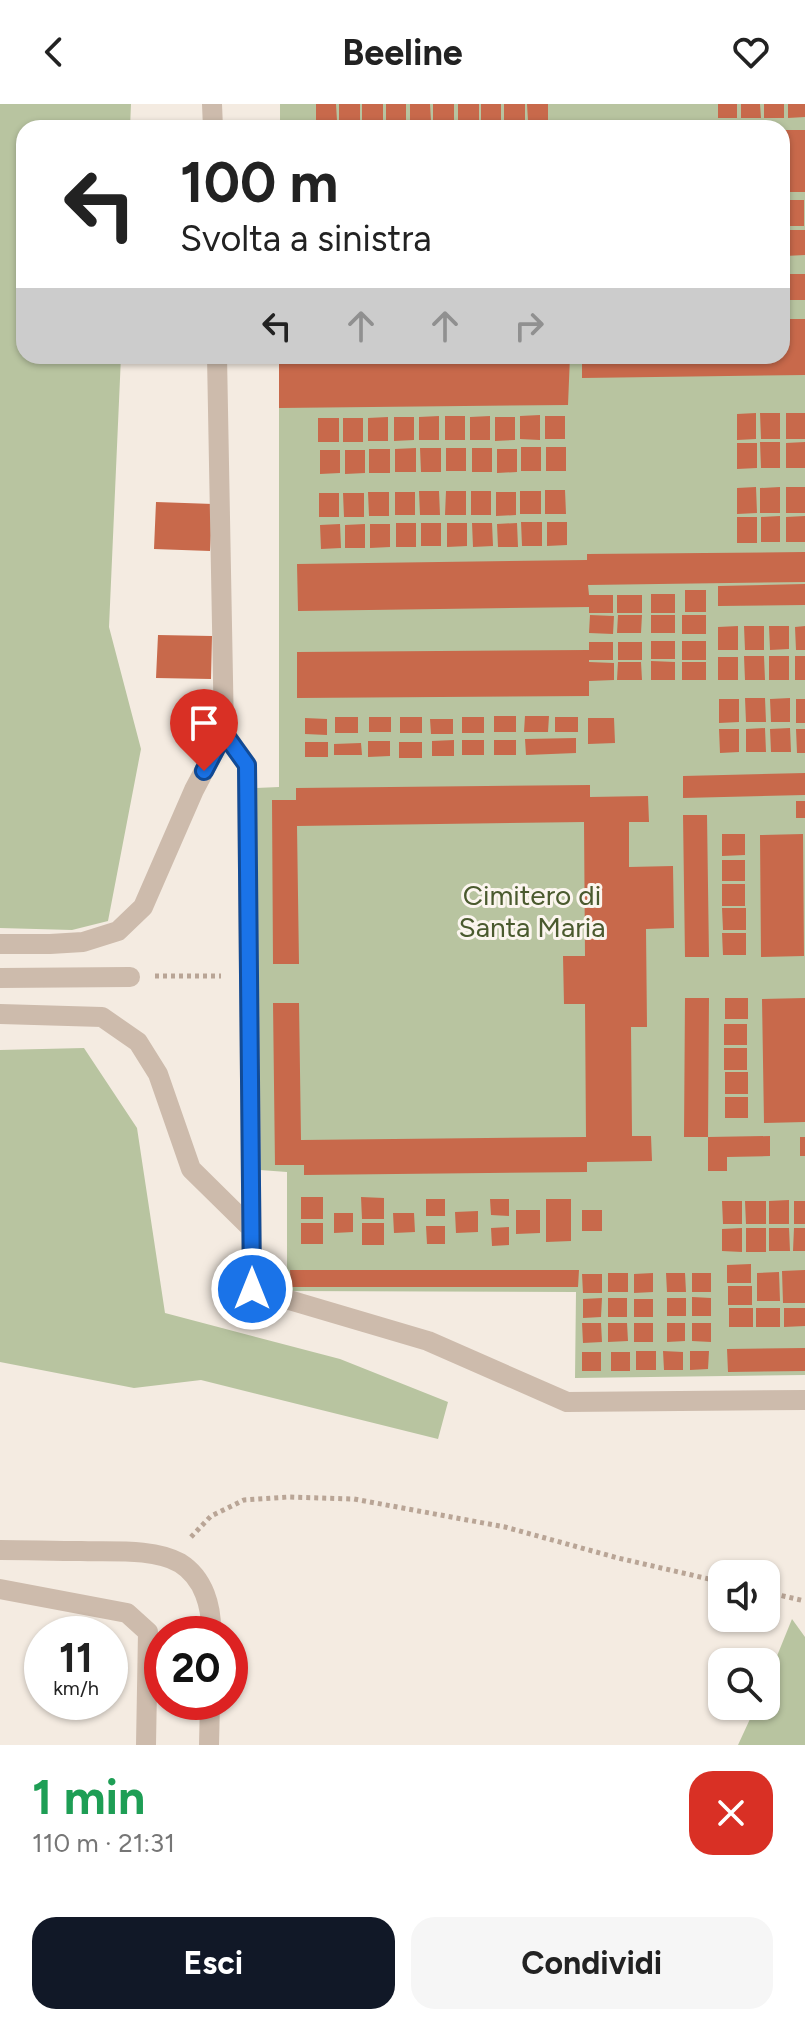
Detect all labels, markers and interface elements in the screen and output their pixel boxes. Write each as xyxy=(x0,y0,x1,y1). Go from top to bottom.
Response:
icon: back xyxy=(32,30,76,74)
icon: heart xyxy=(729,30,773,74)
text: Beeline xyxy=(342,31,463,74)
text: 100 m xyxy=(180,149,338,216)
icon: left xyxy=(48,152,152,256)
text: Svolta a sinistra xyxy=(180,217,432,260)
icon: left xyxy=(255,304,299,348)
icon: ahead xyxy=(339,304,383,348)
icon: ahead xyxy=(423,304,467,348)
icon: right xyxy=(507,304,551,348)
pin xyxy=(170,689,238,771)
icon: arrive xyxy=(182,701,226,745)
park label: Cimitero di Santa Maria xyxy=(458,878,606,944)
position arrow xyxy=(210,1247,294,1331)
map controls xyxy=(708,1560,780,1720)
button: sound xyxy=(708,1560,780,1632)
speed limit sign: 20 xyxy=(144,1616,248,1720)
text: 11 xyxy=(59,1634,93,1682)
button: search xyxy=(708,1648,780,1720)
text: km/h xyxy=(53,1676,99,1700)
text: 1 min xyxy=(32,1768,145,1826)
button: close xyxy=(689,1771,773,1855)
text: 110 m · 21:31 xyxy=(32,1827,175,1859)
button: Esci xyxy=(32,1917,395,2009)
button: Condividi xyxy=(411,1917,773,2009)

